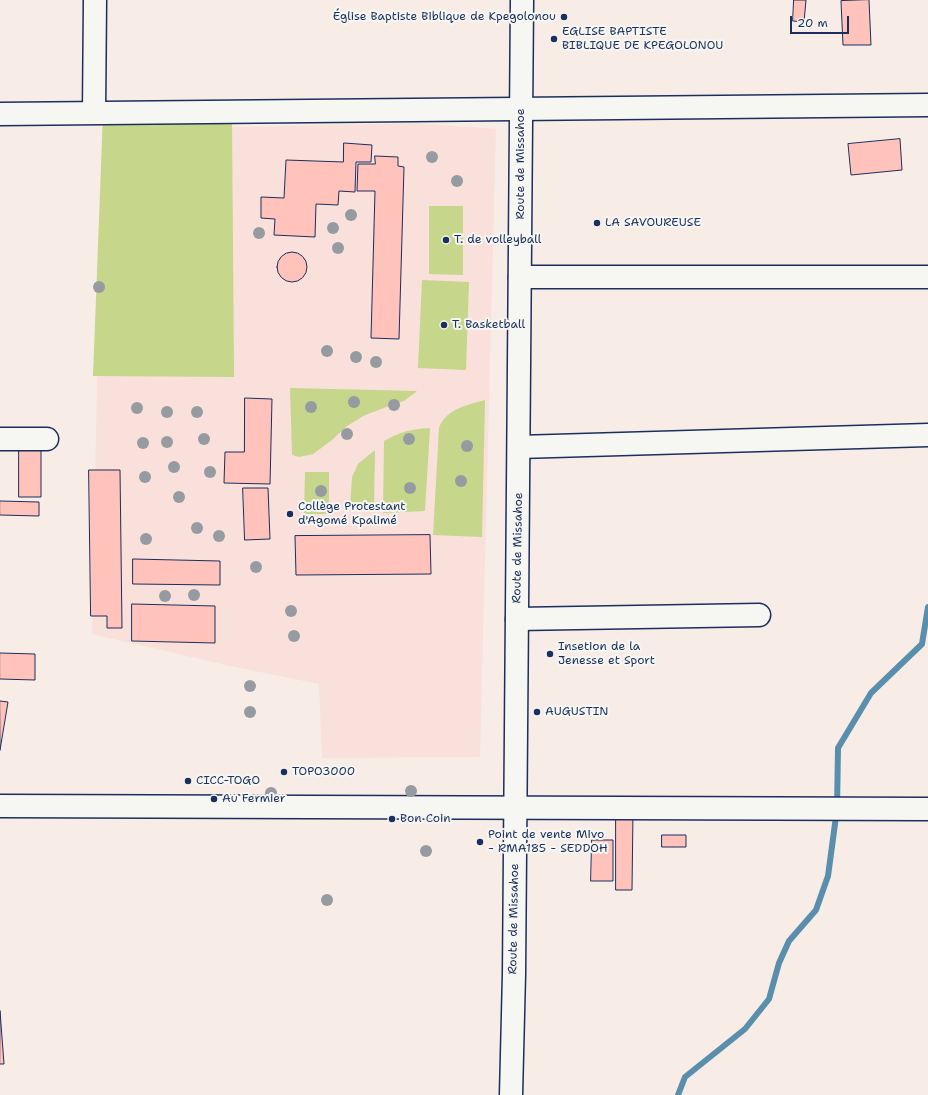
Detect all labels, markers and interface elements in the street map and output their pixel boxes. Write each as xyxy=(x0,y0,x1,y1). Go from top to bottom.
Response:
scale bar xyxy=(792,8,851,34)
place label: Église Baptiste Biblique de Kpegolonou xyxy=(333,10,556,24)
marker: Église Baptiste Biblique de Kpegolonou xyxy=(559,12,569,22)
text: 20 m xyxy=(797,15,828,31)
place label: EGLISE BAPTISTE BIBLIQUE DE KPEGOLONOU xyxy=(562,25,723,53)
marker: EGLISE BAPTISTE BIBLIQUE DE KPEGOLONOU xyxy=(549,34,559,44)
street label: Route de Missahoe xyxy=(514,108,528,220)
place label: LA SAVOUREUSE xyxy=(605,216,701,230)
marker: LA SAVOUREUSE xyxy=(592,218,602,228)
place label: T. de volleyball xyxy=(454,233,541,247)
marker: T. de volleyball xyxy=(441,235,451,245)
place label: T. Basketball xyxy=(452,318,525,332)
marker: T. Basketball xyxy=(439,320,449,330)
street label: Route de Missahoe xyxy=(510,492,526,604)
place label: Collège Protestant d'Agomé Kpalimé xyxy=(298,500,405,528)
marker: Collège Protestant d'Agomé Kpalimé xyxy=(285,509,295,519)
place label: Insetion de la Jenesse et Sport xyxy=(558,640,655,668)
marker: Insetion de la Jenesse et Sport xyxy=(545,649,555,659)
place label: AUGUSTIN xyxy=(545,705,608,719)
marker: AUGUSTIN xyxy=(532,707,542,717)
place label: TOPO3000 xyxy=(292,765,355,779)
marker: TOPO3000 xyxy=(279,767,289,777)
place label: CICC-TOGO xyxy=(196,774,260,788)
marker: CICC-TOGO xyxy=(183,776,193,786)
place label: Au Fermier xyxy=(222,792,285,806)
marker: Au Fermier xyxy=(209,794,219,804)
place label: Bon Coin xyxy=(400,812,450,826)
marker: Bon Coin xyxy=(387,814,397,824)
place label: Point de vente Mivo - RMA185 - SEDDOH xyxy=(488,828,608,856)
marker: Point de vente Mivo - RMA185 - SEDDOH xyxy=(475,837,485,847)
street label: Route de Missahoe xyxy=(506,863,522,975)

